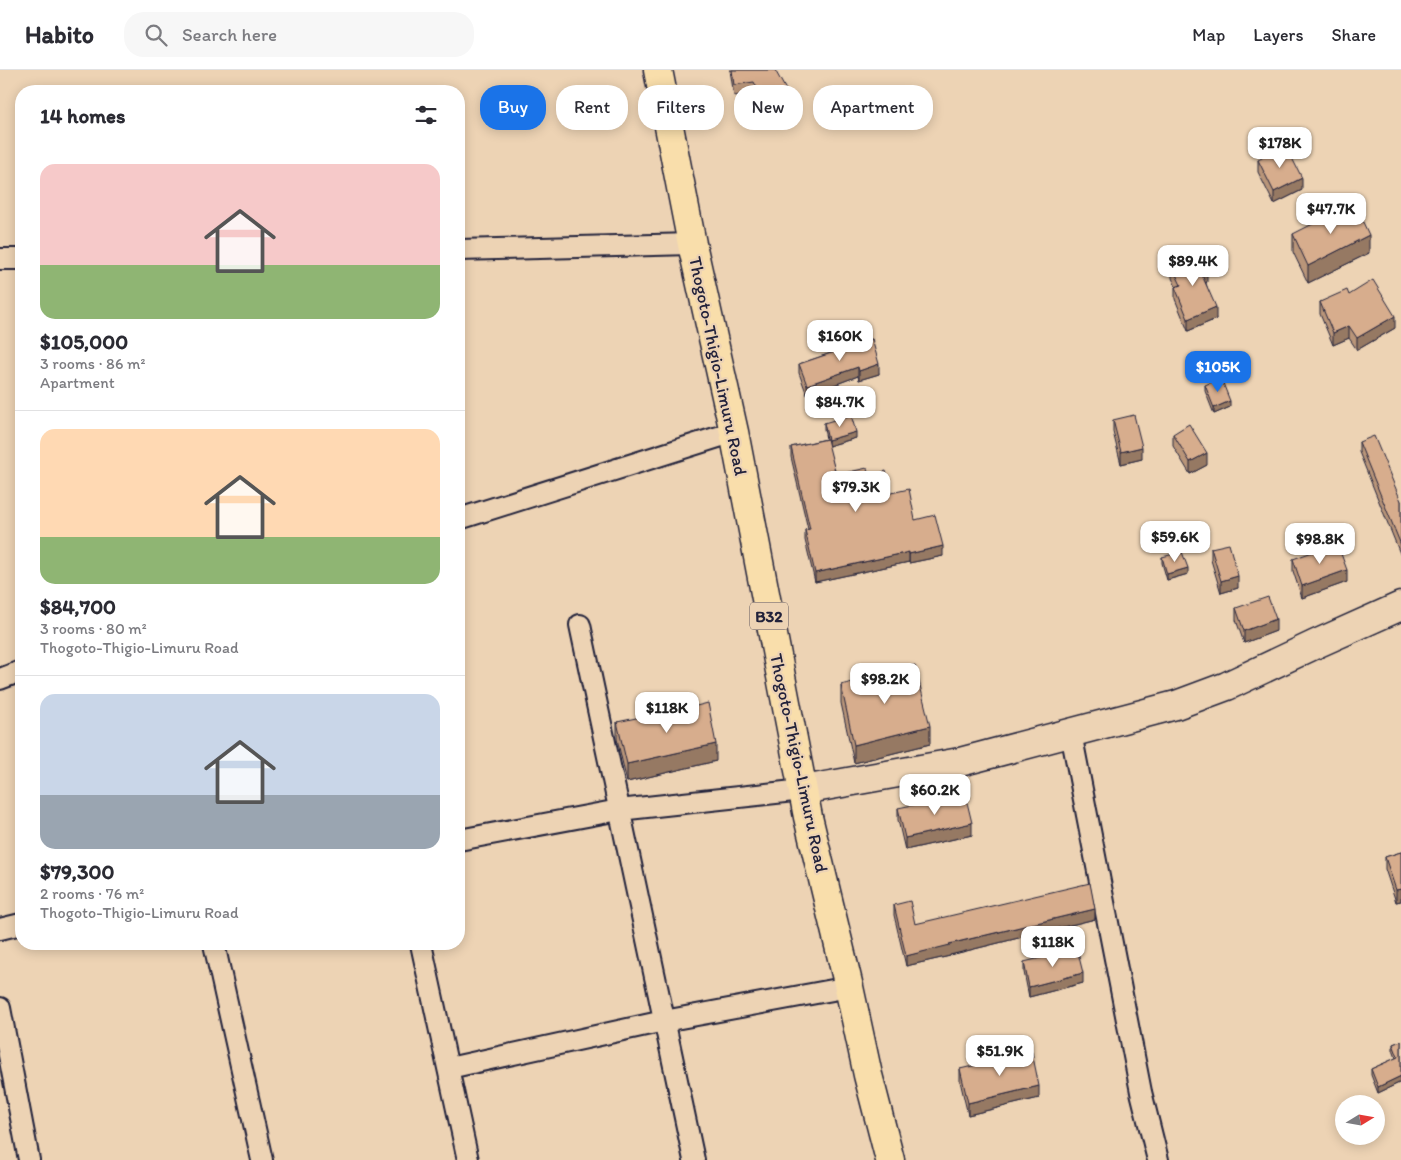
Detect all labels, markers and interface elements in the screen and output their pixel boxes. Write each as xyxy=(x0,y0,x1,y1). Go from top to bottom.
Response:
search box xyxy=(124,12,474,57)
text: Habito xyxy=(25,20,94,49)
icon: search xyxy=(142,21,170,49)
text: Search here xyxy=(182,23,277,46)
text: Map xyxy=(1192,24,1225,46)
text: Layers xyxy=(1253,24,1303,46)
text: Share xyxy=(1331,24,1376,46)
chip: Buy xyxy=(480,85,546,130)
chip: Rent xyxy=(556,85,628,130)
chip: Filters xyxy=(638,85,724,130)
chip: New xyxy=(734,85,803,130)
chip: Apartment xyxy=(813,85,933,130)
icon: filters xyxy=(412,101,440,129)
text: 14 homes xyxy=(40,103,125,128)
pin: $178K xyxy=(1245,126,1315,169)
text: $178K xyxy=(1259,133,1301,152)
pin: $47.7K xyxy=(1290,192,1372,235)
icon: home xyxy=(195,196,285,286)
text: $47.7K xyxy=(1307,199,1355,218)
pin: $89.4K xyxy=(1152,244,1234,287)
text: $89.4K xyxy=(1168,251,1218,270)
street label: Thogoto-Thigio-Limuru Road xyxy=(684,255,752,478)
pin: $160K xyxy=(805,320,875,362)
text: $160K xyxy=(818,326,862,345)
text: $105,000 xyxy=(40,329,128,354)
pin: $105K xyxy=(1183,350,1253,393)
text: 3 rooms · 86 m² xyxy=(40,354,145,373)
text: $105K xyxy=(1196,357,1240,376)
text: Apartment xyxy=(40,373,115,392)
pin: $84.7K xyxy=(799,386,881,428)
text: $84.7K xyxy=(816,392,864,411)
icon: home xyxy=(195,462,285,552)
pin: $79.3K xyxy=(815,470,897,513)
text: $79.3K xyxy=(832,477,880,496)
pin: $59.6K xyxy=(1134,520,1216,563)
pin: $98.8K xyxy=(1279,522,1361,565)
text: $59.6K xyxy=(1151,527,1199,546)
text: $98.8K xyxy=(1296,529,1344,548)
text: $84,700 xyxy=(40,594,116,619)
road number: B32 xyxy=(750,602,788,630)
text: 3 rooms · 80 m² xyxy=(40,619,147,638)
text: Thogoto-Thigio-Limuru Road xyxy=(40,638,238,657)
street label: Thogoto-Thigio-Limuru Road xyxy=(765,652,833,875)
pin: $98.2K xyxy=(844,662,926,705)
text: $98.2K xyxy=(861,669,909,688)
pin: $118K xyxy=(632,692,702,734)
text: $118K xyxy=(646,698,688,717)
icon: home xyxy=(195,727,285,817)
pin: $60.2K xyxy=(894,774,976,816)
text: $60.2K xyxy=(910,780,960,799)
text: $79,300 xyxy=(40,859,114,884)
text: 2 rooms · 76 m² xyxy=(40,884,144,903)
text: Thogoto-Thigio-Limuru Road xyxy=(40,903,238,922)
pin: $118K xyxy=(1018,926,1088,968)
text: $118K xyxy=(1032,932,1074,951)
pin: $51.9K xyxy=(959,1034,1041,1077)
text: $51.9K xyxy=(977,1041,1023,1060)
north arrow xyxy=(1335,1095,1385,1145)
map controls xyxy=(1335,1095,1385,1145)

